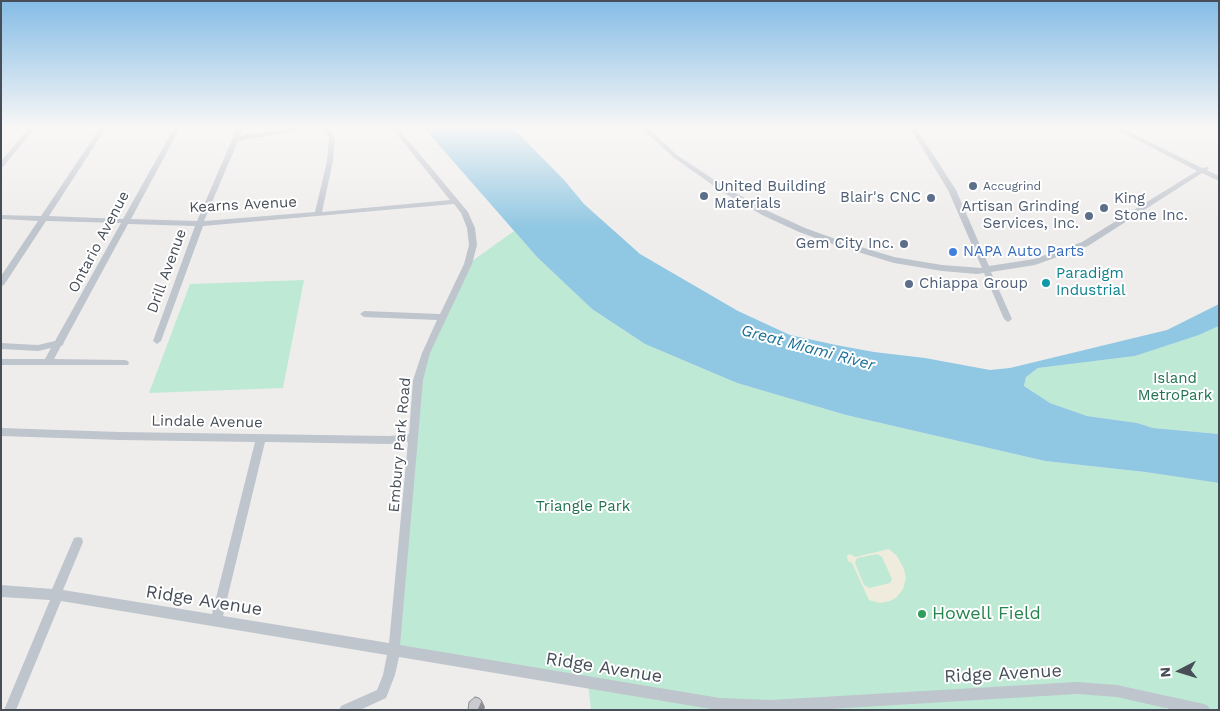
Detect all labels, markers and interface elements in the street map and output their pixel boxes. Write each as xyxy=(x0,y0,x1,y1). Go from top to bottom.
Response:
place label: United Building Materials xyxy=(714,178,826,213)
place label: Accugrind xyxy=(983,179,1041,193)
marker: Accugrind xyxy=(967,180,979,192)
street label: Ontario Avenue xyxy=(65,188,133,296)
place label: Blair's CNC xyxy=(840,189,921,207)
marker: United Building Materials xyxy=(698,190,710,202)
place label: King Stone Inc. xyxy=(1114,190,1188,225)
marker: Blair's CNC xyxy=(925,192,937,204)
street label: Kearns Avenue xyxy=(189,193,297,217)
place label: Artisan Grinding Services, Inc. xyxy=(961,198,1079,233)
marker: King Stone Inc. xyxy=(1098,202,1110,214)
marker: Artisan Grinding Services, Inc. xyxy=(1083,210,1095,222)
street label: Drill Avenue xyxy=(143,226,191,316)
place label: Gem City Inc. xyxy=(796,235,894,253)
marker: Gem City Inc. xyxy=(898,238,910,250)
place label: NAPA Auto Parts xyxy=(963,243,1084,261)
marker: NAPA Auto Parts xyxy=(947,246,959,258)
place label: Paradigm Industrial xyxy=(1056,265,1126,300)
place label: Chiappa Group xyxy=(919,275,1028,293)
marker: Paradigm Industrial xyxy=(1040,277,1052,289)
marker: Chiappa Group xyxy=(903,278,915,290)
water label: Great Miami River xyxy=(739,321,877,375)
park label: Island MetroPark xyxy=(1138,370,1212,405)
street label: Embury Park Road xyxy=(385,377,415,513)
street label: Lindale Avenue xyxy=(151,412,263,432)
park label: Triangle Park xyxy=(536,498,630,516)
street label: Ridge Avenue xyxy=(144,581,264,621)
place label: Howell Field xyxy=(932,603,1041,625)
marker: Howell Field xyxy=(916,608,928,620)
north arrow xyxy=(1155,646,1205,696)
street label: Ridge Avenue xyxy=(544,648,664,688)
street label: Ridge Avenue xyxy=(944,660,1062,688)
text: N xyxy=(1157,666,1173,678)

